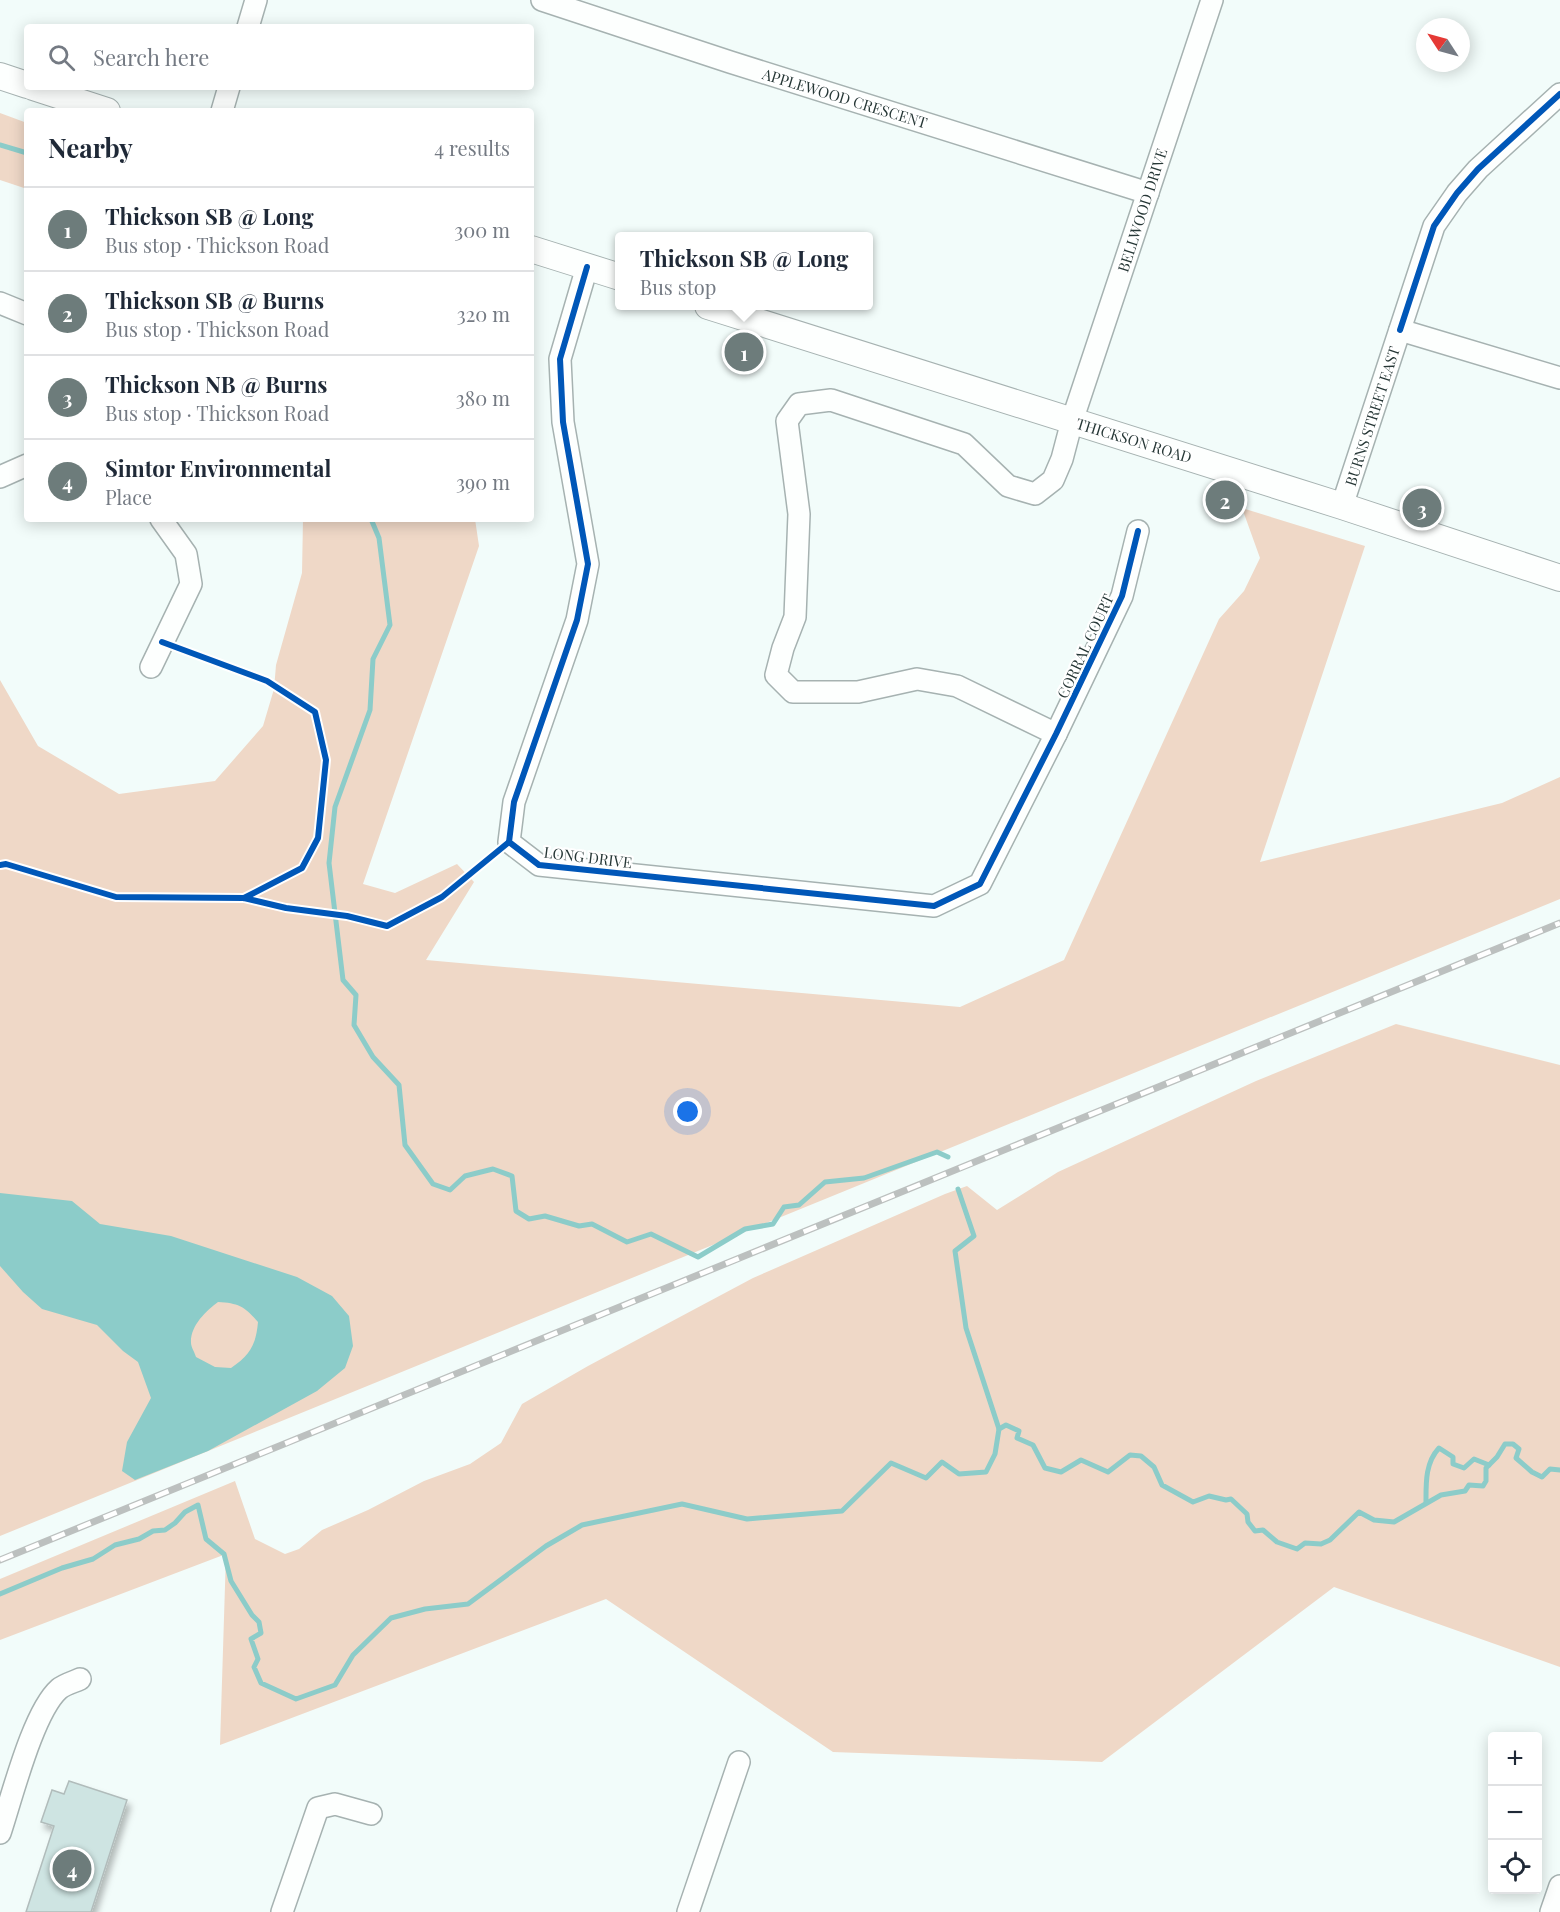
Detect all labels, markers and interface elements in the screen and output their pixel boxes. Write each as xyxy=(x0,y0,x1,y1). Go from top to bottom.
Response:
north arrow xyxy=(1416,18,1470,72)
search box xyxy=(24,24,534,90)
icon: search xyxy=(45,41,78,74)
text: Search here xyxy=(93,42,209,72)
street label: APPLEWOOD CRESCENT xyxy=(759,63,930,133)
text: Nearby xyxy=(48,130,133,165)
text: 4 results xyxy=(434,134,510,161)
street label: BELLWOOD DRIVE xyxy=(1113,146,1171,274)
text: Thickson SB @ Long xyxy=(105,201,314,231)
text: 1 xyxy=(64,216,71,243)
text: 300 m xyxy=(454,216,510,243)
text: Bus stop · Thickson Road xyxy=(105,231,329,258)
popup xyxy=(615,232,873,310)
text: Thickson SB @ Long xyxy=(640,243,848,273)
text: Bus stop xyxy=(640,273,716,300)
text: Thickson SB @ Burns xyxy=(105,285,324,315)
text: 2 xyxy=(62,300,73,327)
text: 320 m xyxy=(457,300,510,327)
text: Bus stop · Thickson Road xyxy=(105,315,329,342)
pin: 1 xyxy=(724,330,764,374)
street label: BURNS STREET EAST xyxy=(1340,344,1404,488)
text: Thickson NB @ Burns xyxy=(105,369,327,399)
text: 3 xyxy=(63,384,72,411)
text: 380 m xyxy=(456,384,510,411)
text: Bus stop · Thickson Road xyxy=(105,399,329,426)
street label: THICKSON ROAD xyxy=(1074,413,1194,467)
text: Simtor Environmental xyxy=(105,453,331,483)
text: 4 xyxy=(62,468,73,495)
text: 390 m xyxy=(456,468,510,495)
pin: 2 xyxy=(1206,478,1244,522)
text: Place xyxy=(105,483,152,510)
pin: 3 xyxy=(1402,486,1442,530)
street label: CORRAL COURT xyxy=(1052,591,1118,701)
street label: LONG DRIVE xyxy=(543,842,633,872)
your location xyxy=(673,1097,702,1126)
map controls xyxy=(1488,1732,1542,1894)
button: + xyxy=(1488,1732,1542,1786)
button: − xyxy=(1488,1786,1542,1840)
button: locate xyxy=(1488,1840,1542,1894)
pin: 4 xyxy=(52,1846,92,1892)

